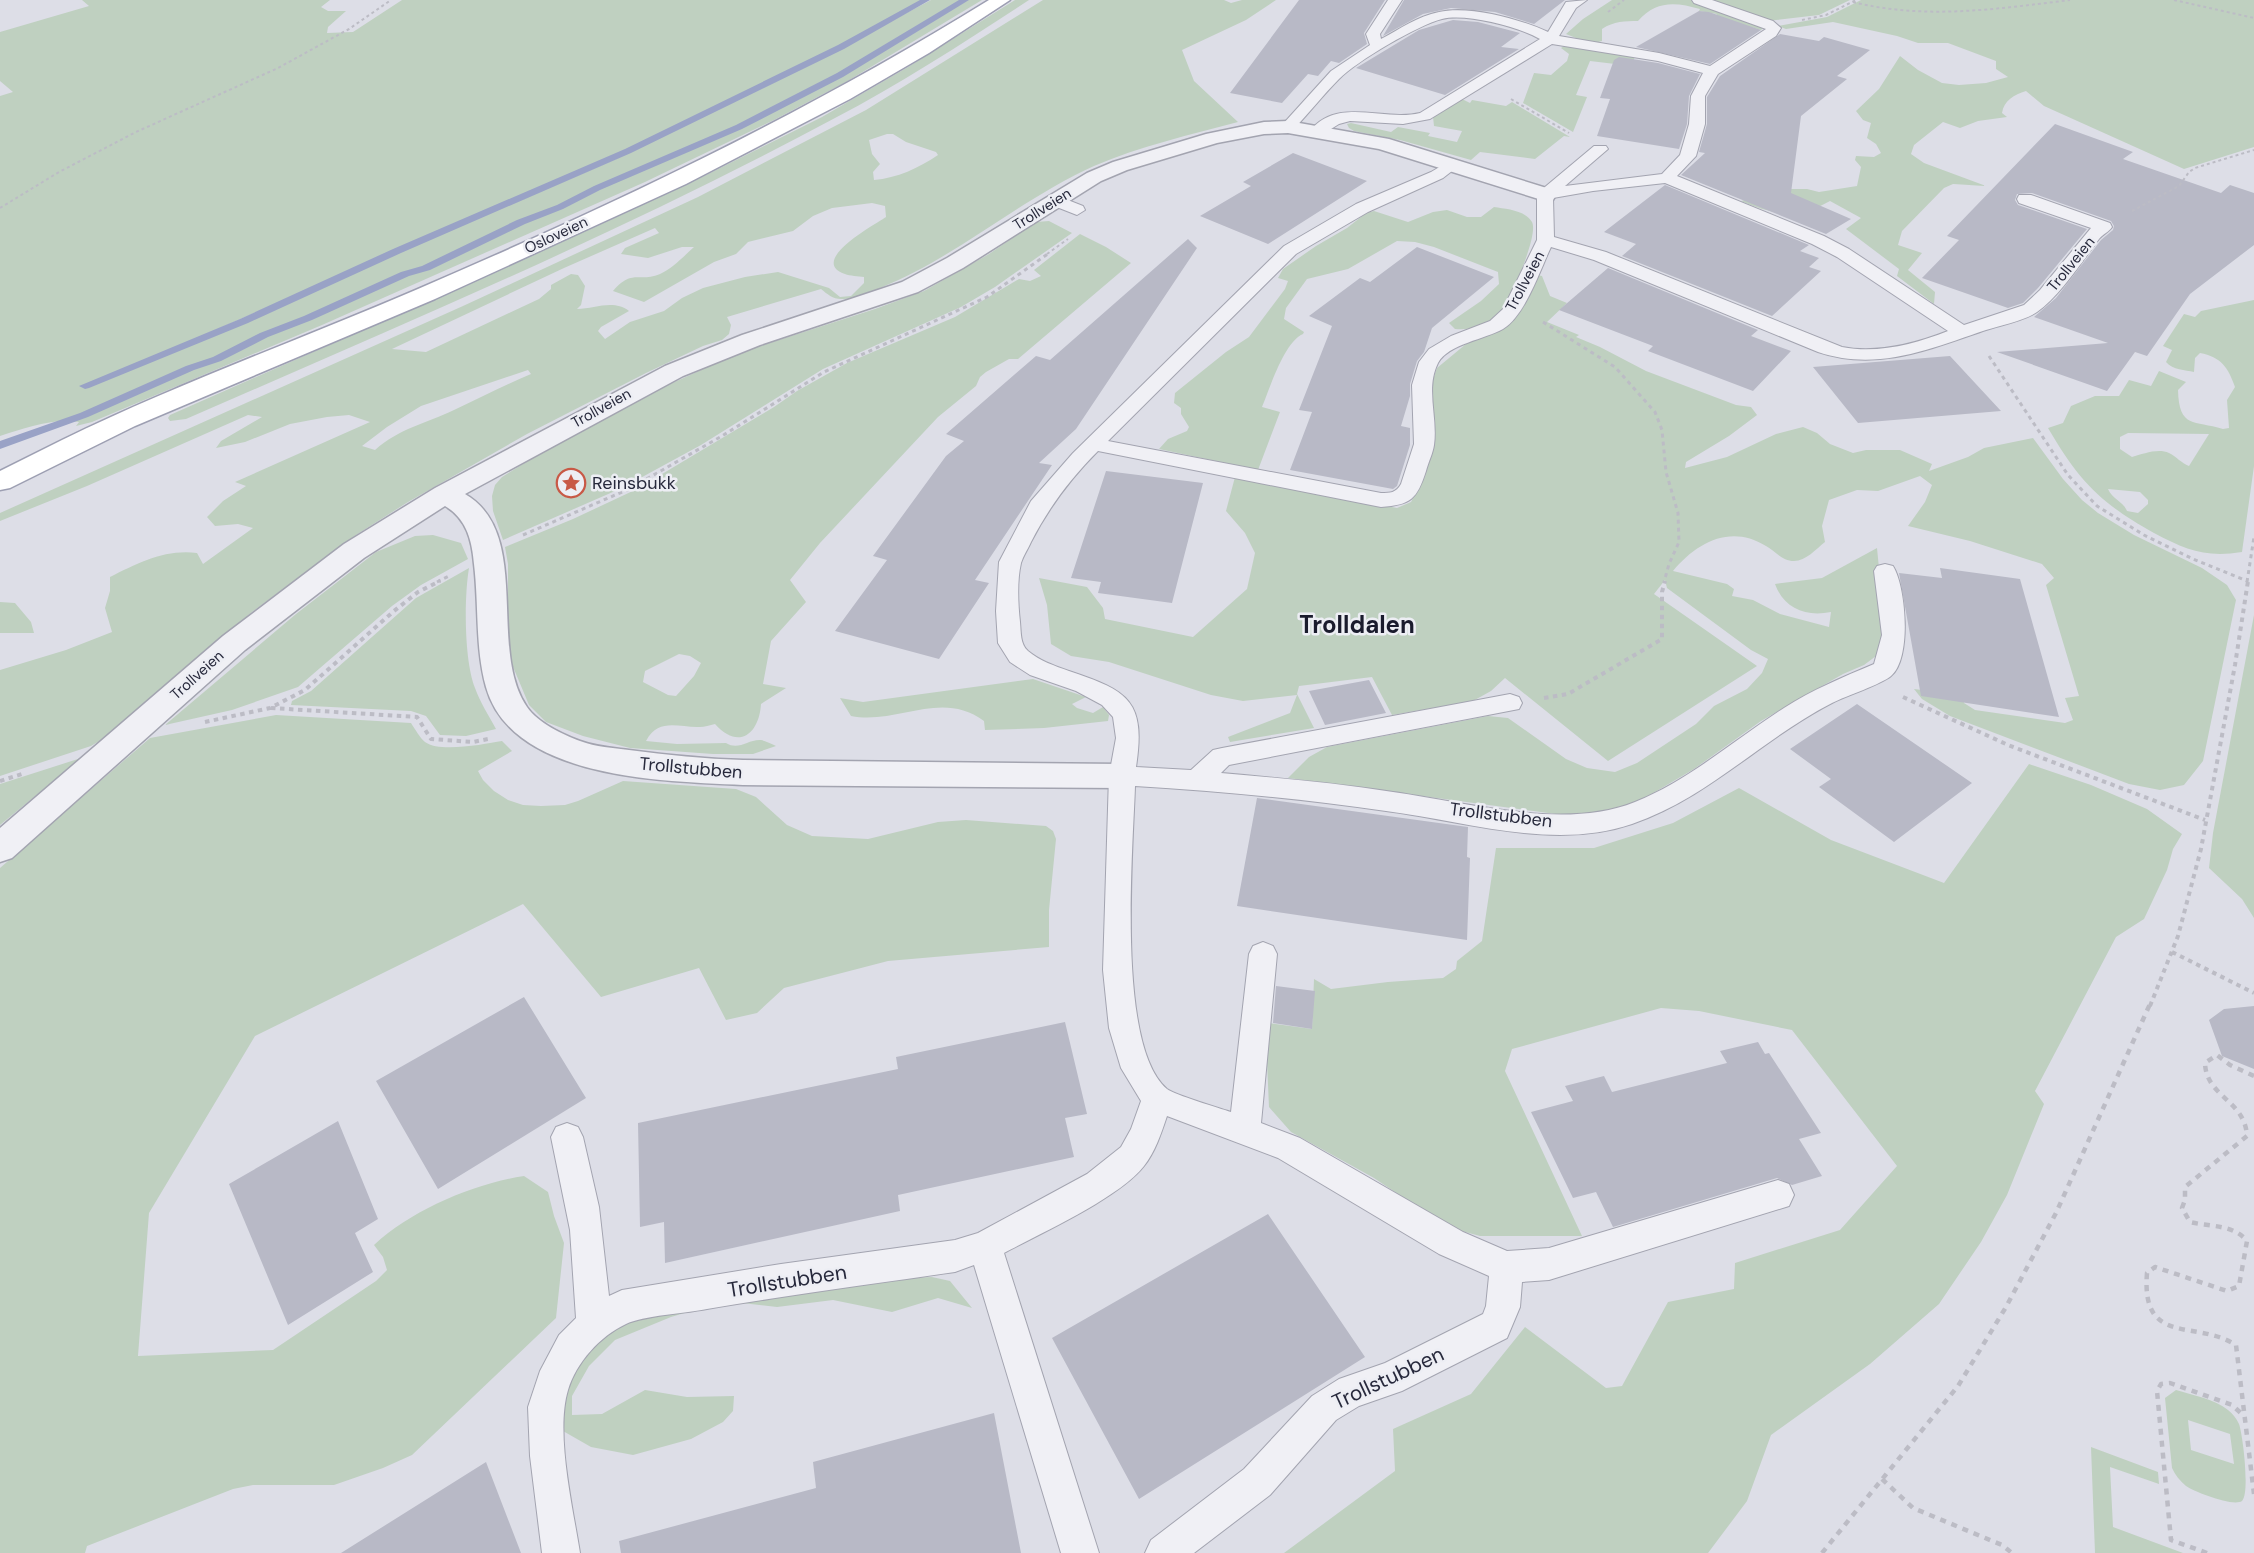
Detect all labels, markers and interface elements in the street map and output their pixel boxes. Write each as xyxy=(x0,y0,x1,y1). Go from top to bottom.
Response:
street label: Trollveien xyxy=(1009,183,1075,235)
street label: Osloveien xyxy=(521,212,591,258)
street label: Trollveien xyxy=(2043,232,2099,296)
street label: Trollveien xyxy=(1501,248,1549,314)
street label: Trollveien xyxy=(568,383,634,433)
place icon: Reinsbukk xyxy=(555,467,587,499)
place label: Reinsbukk xyxy=(592,471,676,495)
district label: Trolldalen xyxy=(1299,609,1415,640)
street label: Trollveien xyxy=(166,646,228,704)
street label: Trollstubben xyxy=(639,752,743,784)
street label: Trollstubben xyxy=(1448,797,1554,833)
street label: Trollstubben xyxy=(725,1258,849,1304)
street label: Trollstubben xyxy=(1328,1340,1448,1416)

